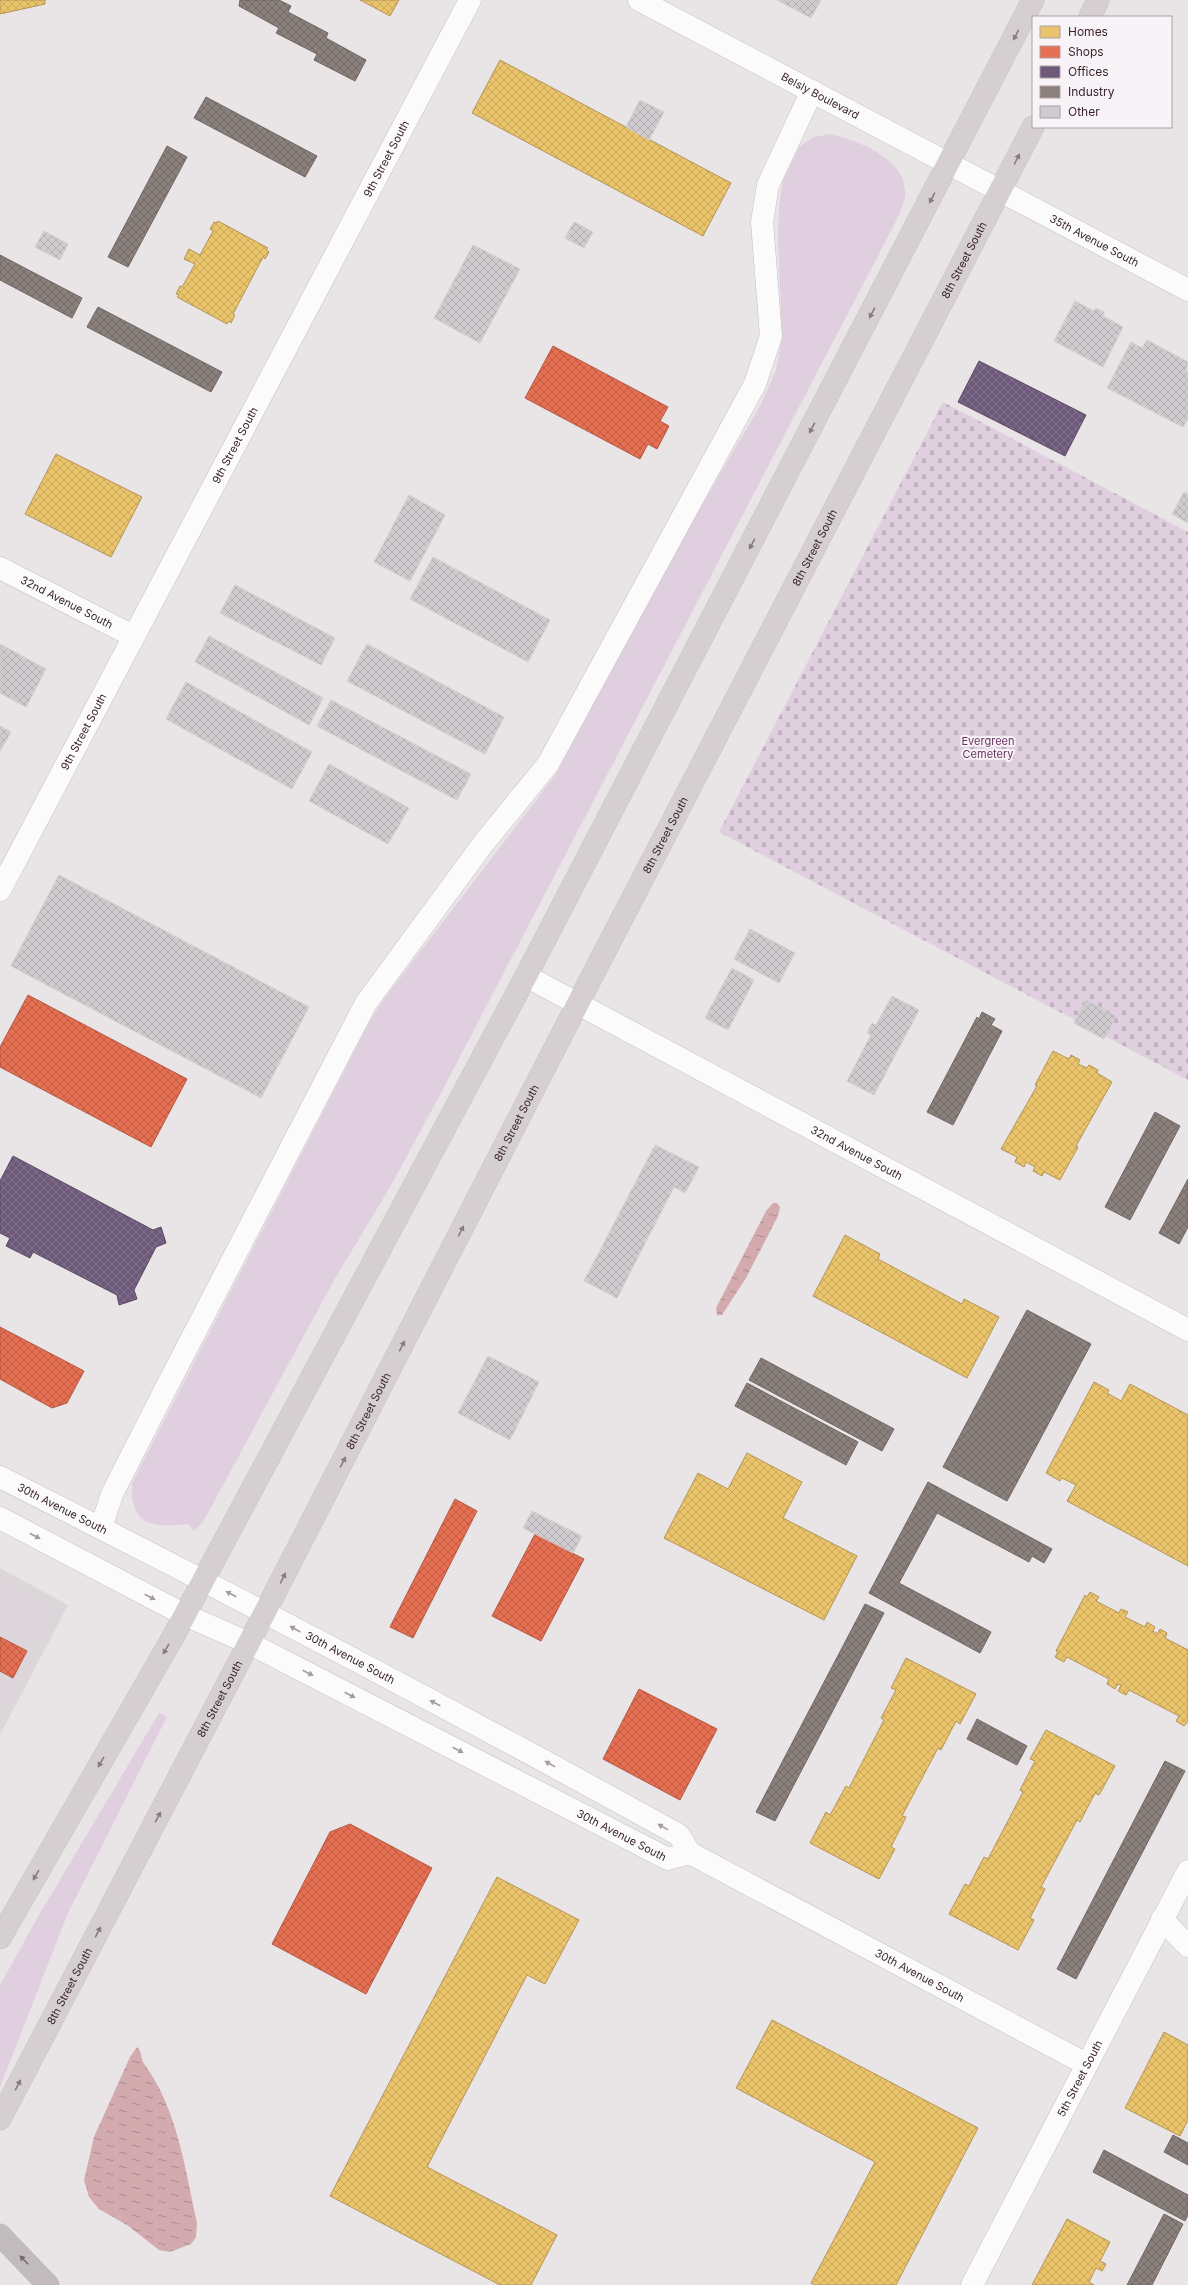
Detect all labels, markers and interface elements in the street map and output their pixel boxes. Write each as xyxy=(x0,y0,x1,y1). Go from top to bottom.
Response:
legend xyxy=(1032,16,1172,128)
text: Homes xyxy=(1068,24,1108,39)
one-way arrow xyxy=(1012,29,1019,41)
text: Shops xyxy=(1068,44,1104,59)
text: Offices xyxy=(1068,64,1109,79)
street label: Belsly Boulevard xyxy=(779,69,862,122)
text: Industry xyxy=(1068,84,1115,99)
text: Other xyxy=(1068,104,1100,119)
street label: 9th Street South xyxy=(360,118,412,199)
one-way arrow xyxy=(1014,153,1020,165)
one-way arrow xyxy=(929,192,935,204)
street label: 35th Avenue South xyxy=(1047,211,1141,270)
street label: 8th Street South xyxy=(938,219,990,301)
one-way arrow xyxy=(869,307,875,319)
street label: 9th Street South xyxy=(209,404,261,486)
one-way arrow xyxy=(809,422,815,434)
street label: 8th Street South xyxy=(789,507,840,588)
one-way arrow xyxy=(749,538,755,549)
street label: 32nd Avenue South xyxy=(18,573,115,632)
street label: 9th Street South xyxy=(58,691,110,772)
park label: Evergreen Cemetery xyxy=(962,734,1014,761)
street label: 8th Street South xyxy=(640,794,691,876)
street label: 8th Street South xyxy=(491,1082,542,1164)
street label: 32nd Avenue South xyxy=(808,1123,905,1183)
one-way arrow xyxy=(458,1225,464,1236)
one-way arrow xyxy=(399,1340,405,1352)
street label: 8th Street South xyxy=(343,1370,394,1452)
one-way arrow xyxy=(339,1456,346,1468)
street label: 30th Avenue South xyxy=(15,1480,110,1537)
one-way arrow xyxy=(29,1533,40,1540)
one-way arrow xyxy=(280,1572,286,1583)
one-way arrow xyxy=(225,1591,237,1597)
one-way arrow xyxy=(144,1593,156,1600)
one-way arrow xyxy=(289,1626,301,1633)
street label: 30th Avenue South xyxy=(303,1628,397,1687)
one-way arrow xyxy=(162,1643,169,1655)
street label: 8th Street South xyxy=(194,1658,245,1740)
one-way arrow xyxy=(302,1670,314,1677)
one-way arrow xyxy=(344,1692,356,1698)
one-way arrow xyxy=(429,1699,441,1706)
one-way arrow xyxy=(452,1747,464,1754)
one-way arrow xyxy=(98,1756,105,1768)
one-way arrow xyxy=(544,1760,555,1767)
street label: 30th Avenue South xyxy=(574,1806,669,1864)
one-way arrow xyxy=(154,1811,161,1823)
one-way arrow xyxy=(657,1823,669,1830)
one-way arrow xyxy=(33,1869,40,1881)
one-way arrow xyxy=(94,1927,101,1938)
street label: 8th Street South xyxy=(44,1945,95,2027)
street label: 30th Avenue South xyxy=(873,1946,967,2005)
street label: 5th Street South xyxy=(1054,2038,1106,2119)
one-way arrow xyxy=(15,2079,21,2091)
one-way arrow xyxy=(19,2255,29,2265)

